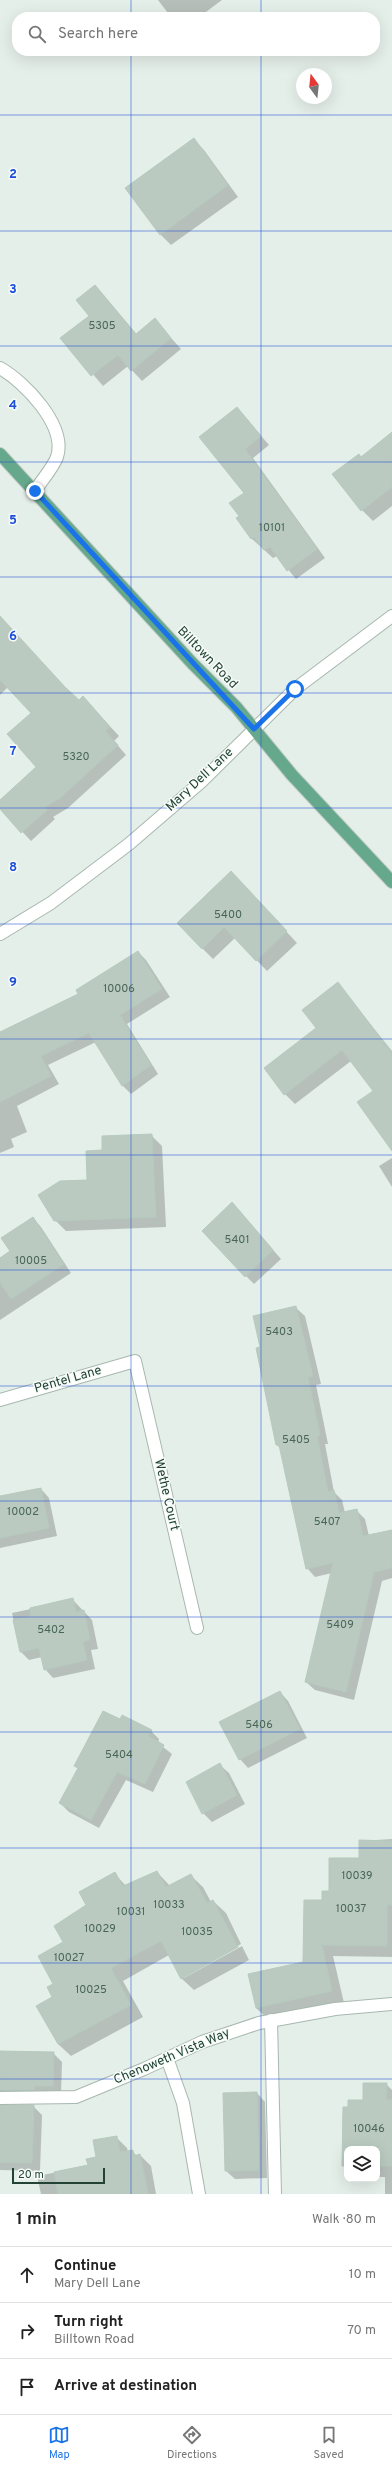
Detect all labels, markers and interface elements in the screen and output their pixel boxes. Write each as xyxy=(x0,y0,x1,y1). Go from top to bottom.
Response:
search box xyxy=(12,12,380,56)
icon: search xyxy=(26,23,48,45)
text: Search here xyxy=(58,25,138,44)
north arrow xyxy=(296,68,332,104)
text: 2 xyxy=(9,167,17,183)
text: 3 xyxy=(9,282,17,298)
house number: 5305 xyxy=(88,319,116,333)
text: 4 xyxy=(9,398,17,414)
route end xyxy=(26,482,44,500)
text: 5 xyxy=(9,513,17,529)
house number: 10101 xyxy=(259,521,285,535)
street label: Billtown Road xyxy=(173,624,241,692)
text: 6 xyxy=(9,629,17,645)
route start xyxy=(286,680,304,698)
text: 7 xyxy=(10,744,17,760)
street label: Mary Dell Lane xyxy=(163,745,237,815)
house number: 5320 xyxy=(62,750,90,764)
text: 8 xyxy=(9,860,17,876)
house number: 5400 xyxy=(214,908,242,922)
text: 9 xyxy=(9,975,17,991)
house number: 10006 xyxy=(103,982,135,996)
house number: 5401 xyxy=(224,1233,250,1247)
house number: 10005 xyxy=(15,1254,47,1268)
house number: 5403 xyxy=(265,1325,293,1339)
street label: Pentel Lane xyxy=(32,1363,104,1397)
house number: 5405 xyxy=(282,1433,310,1447)
street label: Wethe Court xyxy=(150,1458,182,1532)
house number: 10002 xyxy=(7,1505,39,1519)
house number: 5407 xyxy=(314,1515,340,1529)
house number: 5409 xyxy=(326,1618,354,1632)
house number: 5402 xyxy=(37,1623,65,1637)
house number: 5406 xyxy=(245,1718,273,1732)
house number: 5404 xyxy=(105,1748,133,1762)
house number: 10039 xyxy=(341,1869,373,1883)
house number: 10033 xyxy=(153,1898,185,1912)
house number: 10037 xyxy=(336,1902,366,1916)
house number: 10031 xyxy=(117,1905,145,1919)
house number: 10029 xyxy=(84,1922,116,1936)
house number: 10035 xyxy=(181,1925,213,1939)
house number: 10027 xyxy=(54,1951,85,1965)
house number: 10025 xyxy=(75,1983,107,1997)
street label: Chenoweth Vista Way xyxy=(111,2025,233,2089)
house number: 10046 xyxy=(353,2122,385,2136)
map controls xyxy=(344,2146,380,2182)
button: layers xyxy=(344,2146,380,2182)
scale bar xyxy=(12,2166,105,2185)
text: 20 m xyxy=(18,2168,44,2182)
text: 1 min xyxy=(16,2209,57,2231)
text: Walk · 80 m xyxy=(312,2212,376,2228)
text: Continue xyxy=(54,2257,116,2276)
icon: ahead xyxy=(16,2264,38,2286)
text: 10 m xyxy=(349,2267,376,2283)
text: Mary Dell Lane xyxy=(54,2276,141,2292)
text: Turn right xyxy=(54,2313,123,2332)
icon: right xyxy=(16,2320,38,2342)
text: 70 m xyxy=(347,2323,376,2339)
text: Billtown Road xyxy=(54,2332,134,2348)
icon: arrive xyxy=(16,2376,38,2398)
text: Arrive at destination xyxy=(54,2377,197,2396)
tab: Map xyxy=(48,2424,70,2462)
tab: Directions xyxy=(167,2424,217,2462)
tab: Saved xyxy=(313,2424,344,2462)

